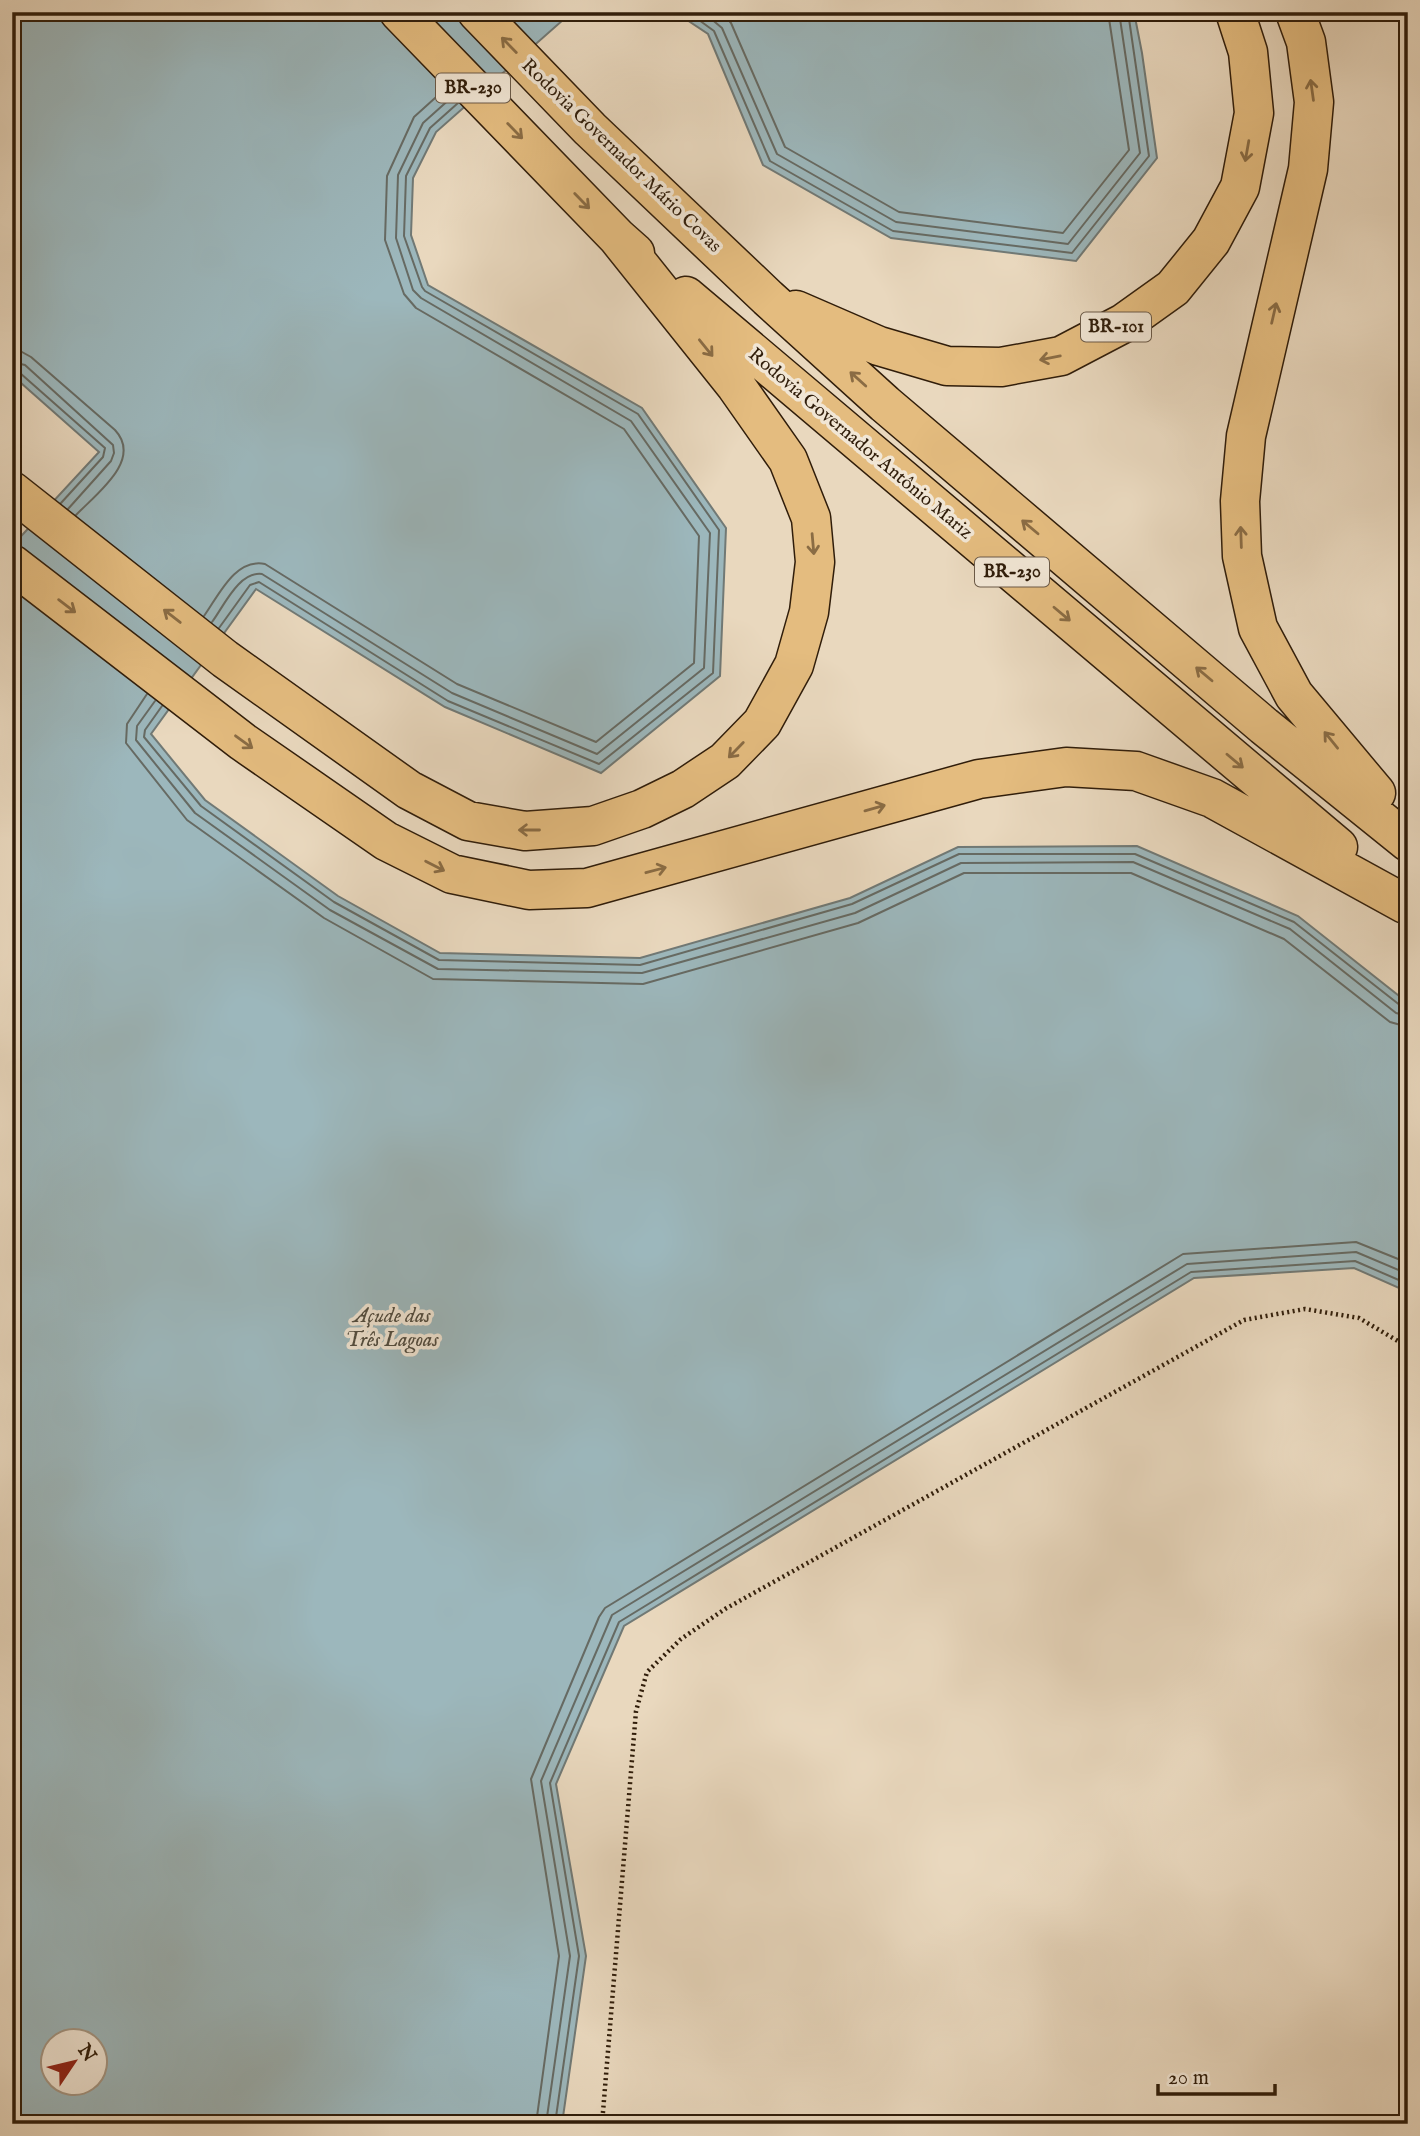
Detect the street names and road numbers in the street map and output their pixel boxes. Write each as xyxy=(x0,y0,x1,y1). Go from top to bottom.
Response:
street label: Rodovia Governador Mário Covas xyxy=(516,54,726,258)
road number: BR-230 xyxy=(436,74,510,102)
road number: BR-101 xyxy=(1081,312,1151,342)
street label: Rodovia Governador Antônio Mariz xyxy=(743,343,977,545)
road number: BR-230 xyxy=(975,558,1049,586)

